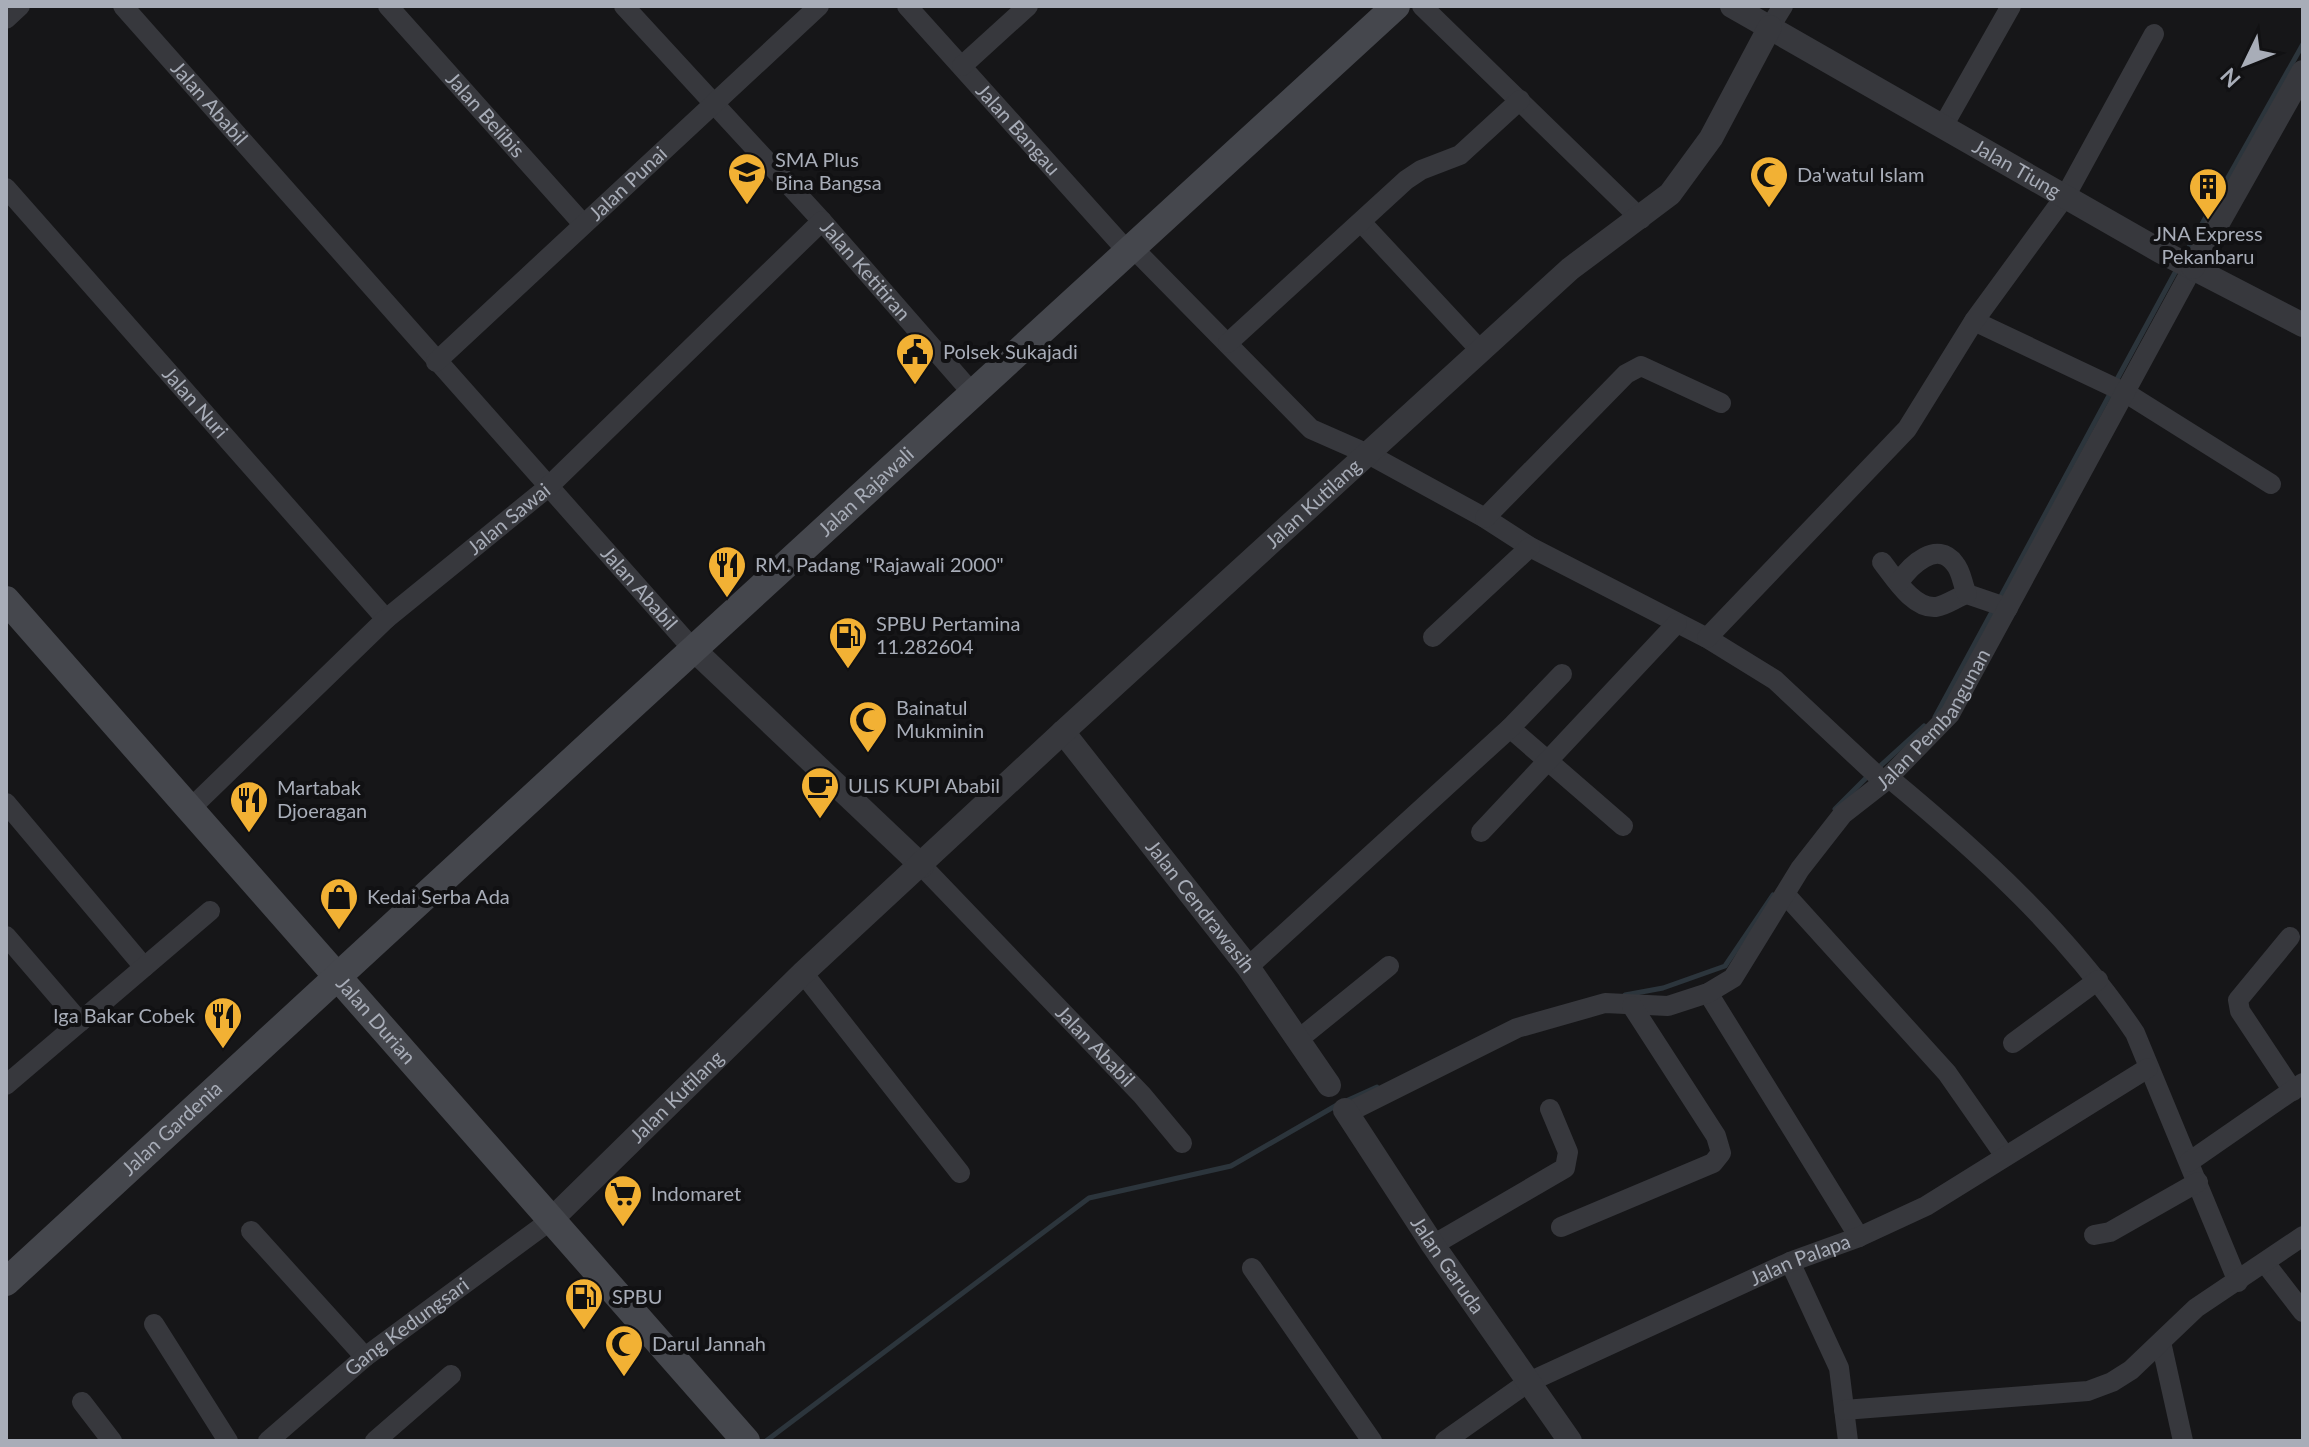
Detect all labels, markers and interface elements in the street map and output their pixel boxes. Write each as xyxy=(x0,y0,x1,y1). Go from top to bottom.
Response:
north arrow xyxy=(2205,24,2285,104)
street label: Jalan Ababil xyxy=(167,56,253,149)
text: N xyxy=(2214,63,2246,93)
street label: Jalan Belibis xyxy=(442,66,531,162)
street label: Jalan Bangau xyxy=(972,78,1066,179)
street label: Jalan Tiung xyxy=(1969,133,2066,203)
street label: Jalan Punai xyxy=(583,141,671,225)
place label: SMA Plus Bina Bangsa xyxy=(775,147,882,194)
school or university icon: SMA Plus Bina Bangsa xyxy=(726,151,768,206)
mosque icon: Da'watul Islam xyxy=(1748,154,1790,209)
place label: Da'watul Islam xyxy=(1797,162,1924,186)
building icon: JNA Express Pekanbaru xyxy=(2187,166,2229,221)
street label: Jalan Ketitiran xyxy=(816,215,916,325)
place label: JNA Express Pekanbaru xyxy=(2153,221,2263,268)
public building icon: Polsek Sukajadi xyxy=(894,331,936,386)
place label: Polsek Sukajadi xyxy=(943,339,1078,363)
street label: Jalan Nuri xyxy=(158,361,234,443)
street label: Jalan Rajawali xyxy=(813,441,918,541)
street label: Jalan Kutilang xyxy=(1259,453,1365,553)
street label: Jalan Sawai xyxy=(462,477,555,559)
street label: Jalan Ababil xyxy=(596,541,683,634)
restaurant icon: RM. Padang "Rajawali 2000" xyxy=(706,544,748,599)
place label: RM. Padang "Rajawali 2000" xyxy=(755,552,1004,576)
place label: SPBU Pertamina 11.282604 xyxy=(876,611,1020,658)
fuel station icon: SPBU Pertamina 11.282604 xyxy=(827,615,869,670)
street label: Jalan Pembangunan xyxy=(1871,644,1994,795)
place label: Bainatul Mukminin xyxy=(896,695,984,742)
mosque icon: Bainatul Mukminin xyxy=(847,699,889,754)
cafe icon: ULIS KUPI Ababil xyxy=(799,765,841,820)
place label: ULIS KUPI Ababil xyxy=(848,773,1000,797)
place label: Martabak Djoeragan xyxy=(277,775,367,822)
restaurant icon: Martabak Djoeragan xyxy=(228,779,270,834)
street label: Jalan Cendrawasih xyxy=(1141,835,1261,977)
shop icon: Kedai Serba Ada xyxy=(318,876,360,931)
place label: Kedai Serba Ada xyxy=(367,884,510,908)
street label: Jalan Durian xyxy=(332,971,422,1068)
restaurant icon: Iga Bakar Cobek xyxy=(202,995,244,1050)
street label: Jalan Ababil xyxy=(1051,1000,1141,1091)
place label: Iga Bakar Cobek xyxy=(53,1003,196,1027)
street label: Jalan Kutilang xyxy=(624,1045,728,1147)
street label: Jalan Gardenia xyxy=(116,1075,226,1180)
supermarket icon: Indomaret xyxy=(602,1173,644,1228)
place label: Indomaret xyxy=(651,1181,741,1205)
street label: Jalan Garuda xyxy=(1406,1211,1490,1318)
street label: Jalan Palapa xyxy=(1745,1228,1853,1290)
street label: Gang Kedungsari xyxy=(339,1272,473,1380)
fuel station icon: SPBU xyxy=(563,1276,605,1331)
place label: SPBU xyxy=(612,1284,663,1308)
mosque icon: Darul Jannah xyxy=(603,1323,645,1378)
place label: Darul Jannah xyxy=(652,1331,766,1355)

